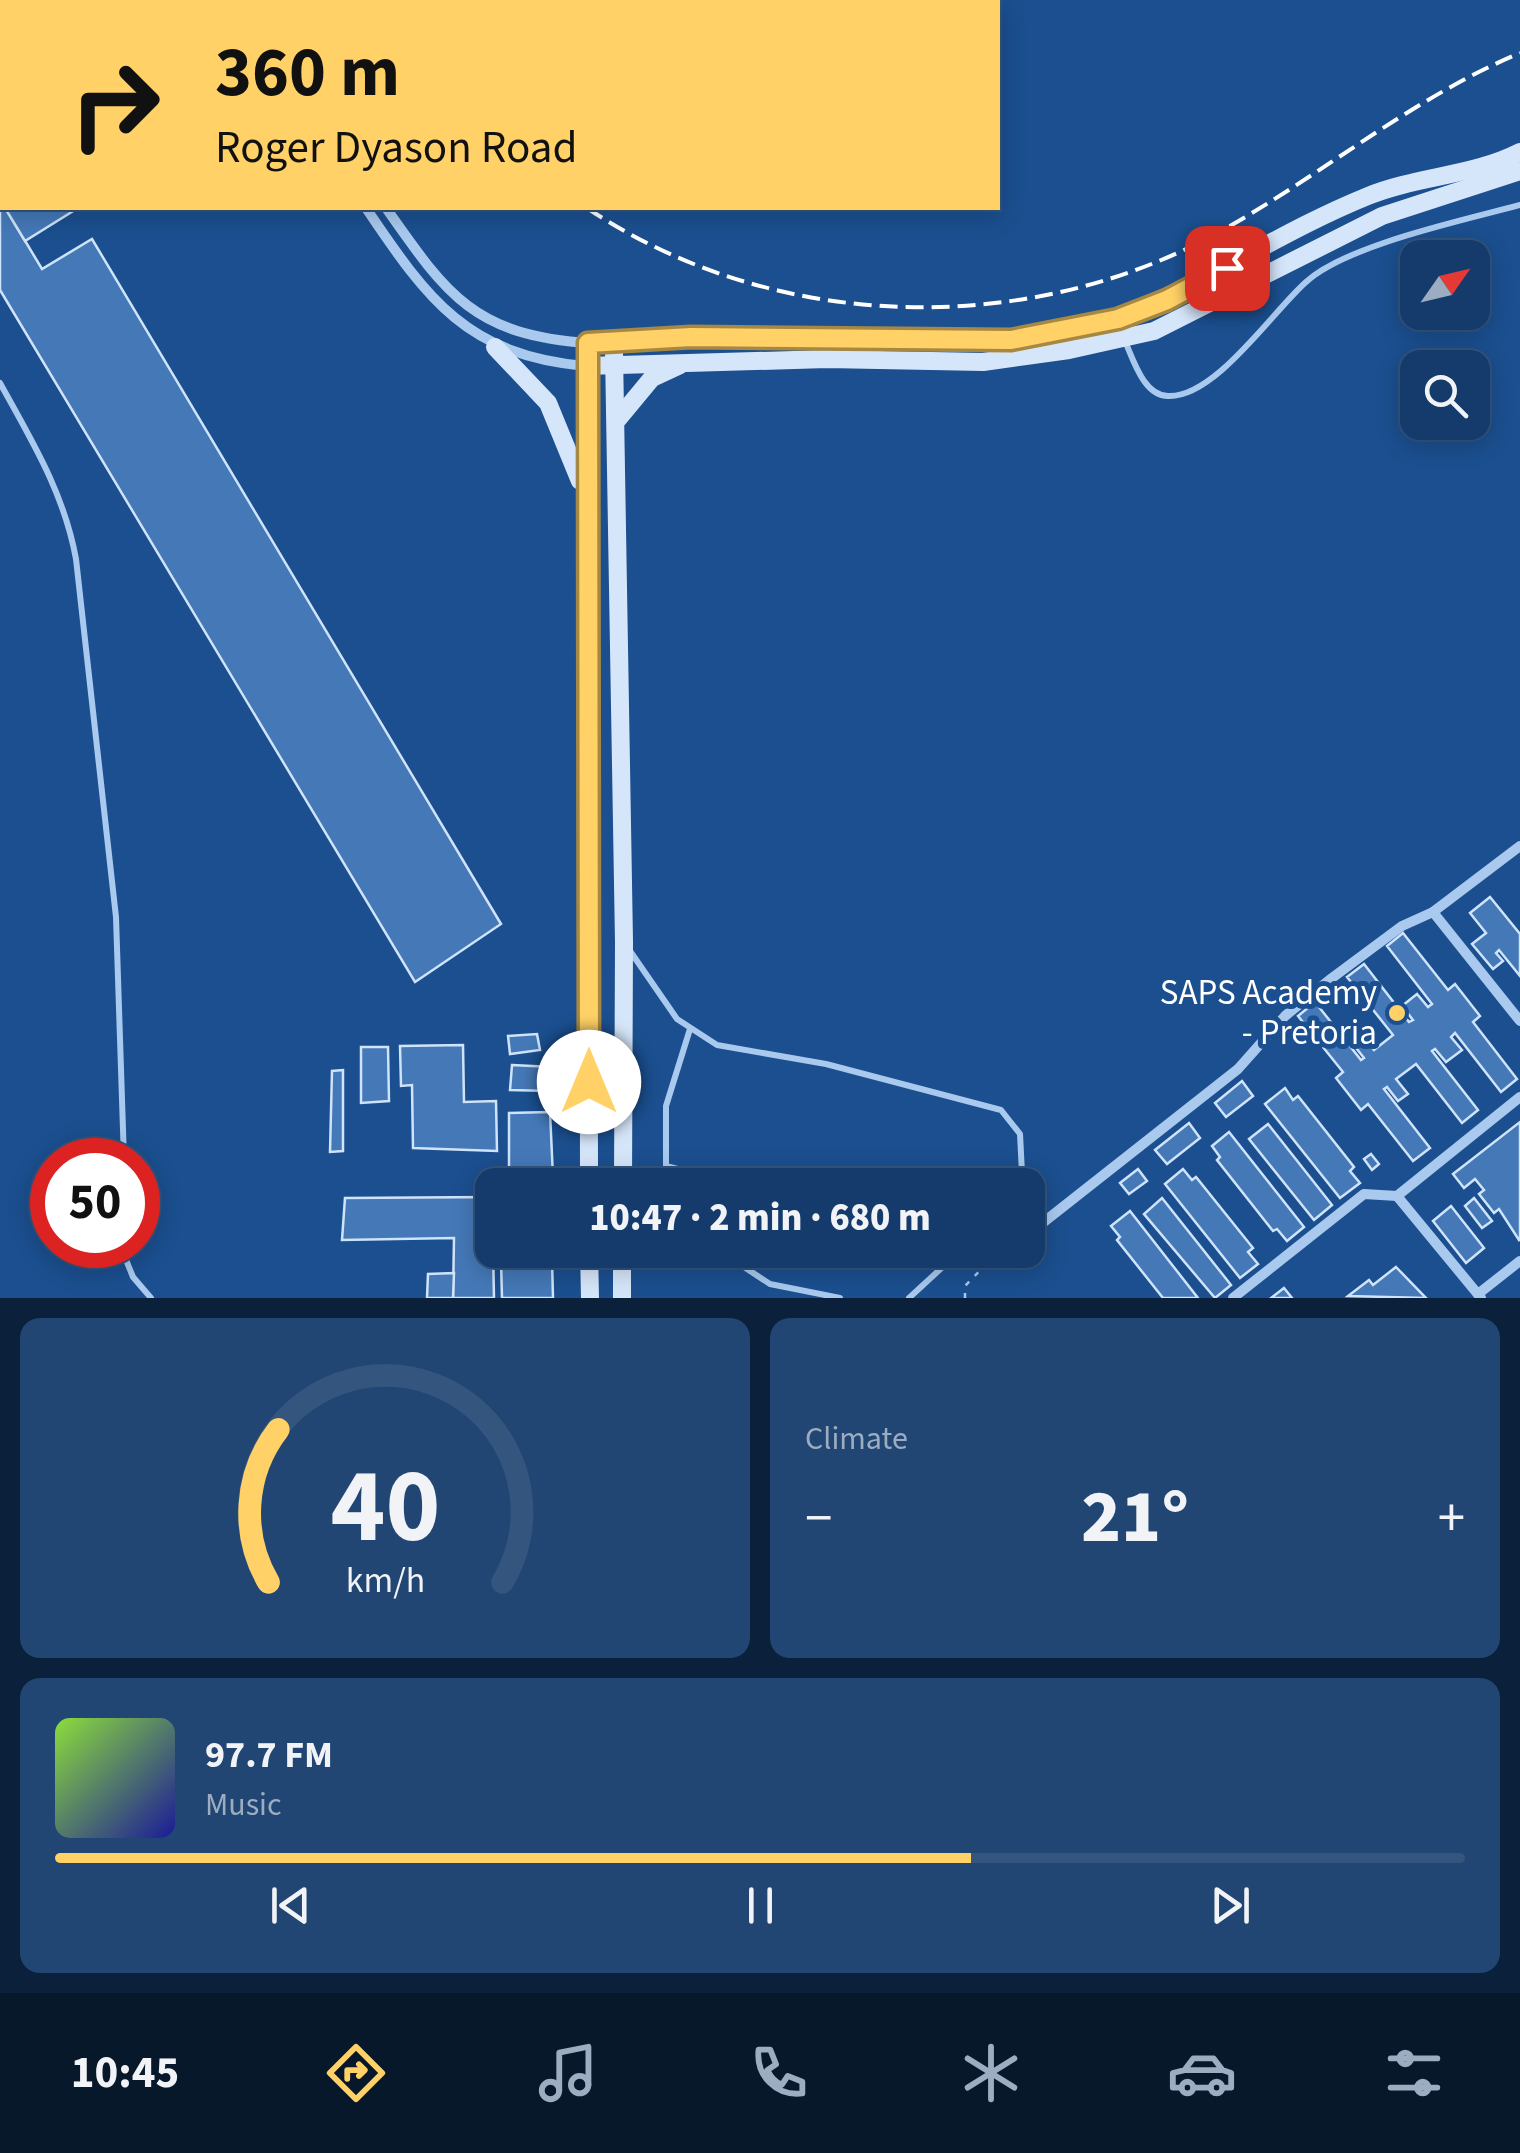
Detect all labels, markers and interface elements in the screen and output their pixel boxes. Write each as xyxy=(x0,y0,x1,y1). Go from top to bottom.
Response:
text: 360 m xyxy=(215,23,400,123)
icon: right xyxy=(50,40,180,170)
text: Roger Dyason Road xyxy=(215,116,577,180)
pin xyxy=(1185,226,1270,311)
north arrow xyxy=(1400,240,1490,330)
map controls xyxy=(1400,240,1490,440)
icon: arrive xyxy=(1200,241,1255,296)
button: search xyxy=(1400,350,1490,440)
place label: SAPS Academy - Pretoria xyxy=(1160,968,1377,1058)
marker: SAPS Academy - Pretoria xyxy=(1386,1002,1408,1024)
position arrow xyxy=(537,1030,641,1134)
speed limit sign: 50 xyxy=(30,1138,160,1268)
text: 10:47 · 2 min · 680 m xyxy=(589,1191,931,1245)
text: Climate xyxy=(805,1416,908,1462)
text: 40 xyxy=(330,1434,440,1582)
text: 21° xyxy=(1081,1464,1189,1571)
text: − xyxy=(805,1480,832,1558)
text: + xyxy=(1438,1480,1465,1558)
text: km/h xyxy=(345,1555,425,1606)
text: 97.7 FM xyxy=(205,1728,333,1782)
text: Music xyxy=(205,1782,282,1828)
icon: previous xyxy=(263,1878,318,1933)
icon: pause xyxy=(733,1878,788,1933)
icon: next xyxy=(1203,1878,1258,1933)
icon: directions xyxy=(321,2038,391,2108)
icon: music xyxy=(533,2038,603,2108)
icon: phone xyxy=(744,2038,814,2108)
icon: climate xyxy=(956,2038,1026,2108)
icon: car xyxy=(1167,2038,1237,2108)
icon: filters xyxy=(1379,2038,1449,2108)
text: 10:45 xyxy=(71,2041,179,2105)

